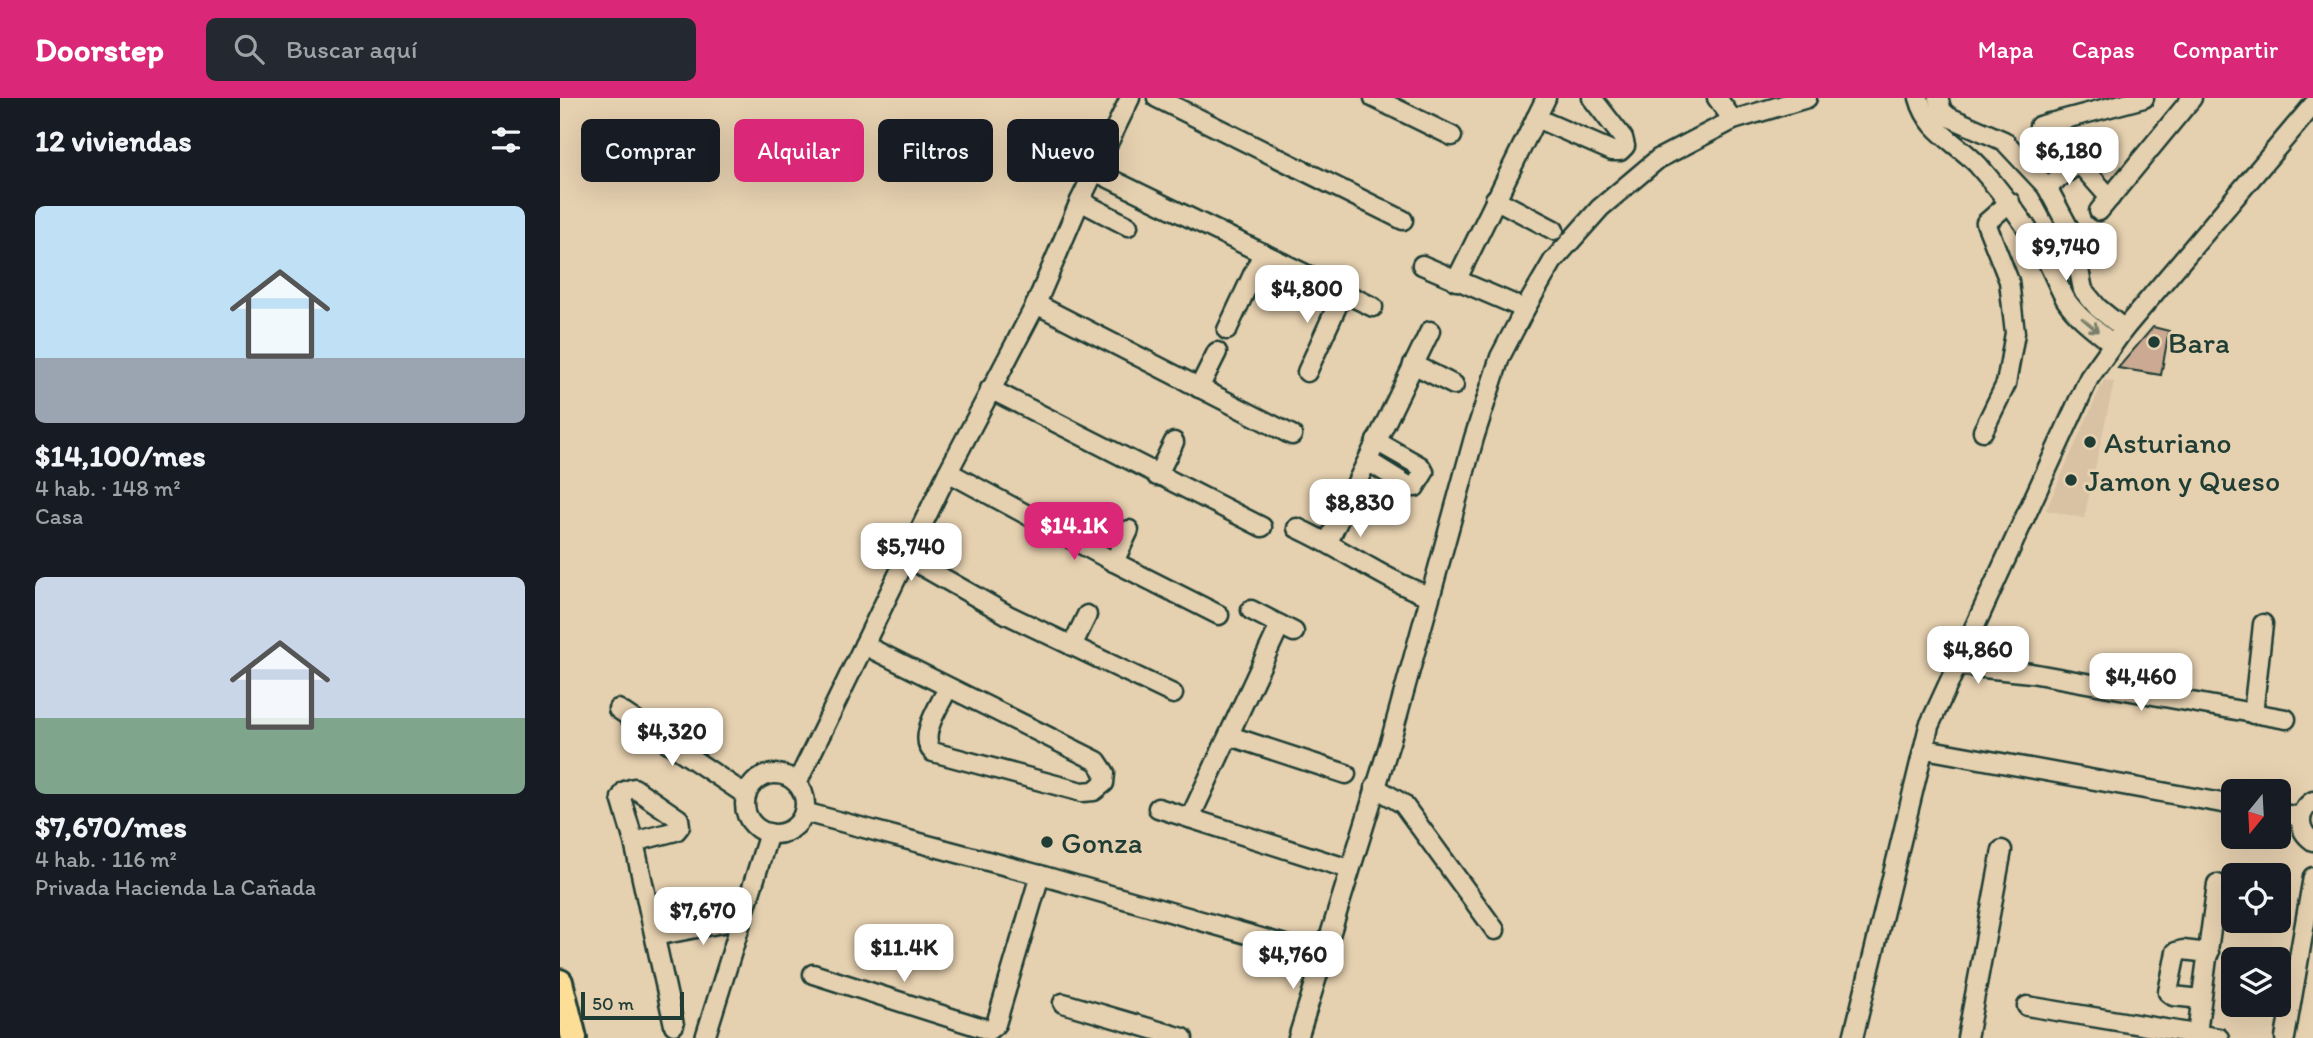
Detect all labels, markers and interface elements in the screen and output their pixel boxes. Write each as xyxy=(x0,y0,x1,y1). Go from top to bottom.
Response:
search box xyxy=(206,18,696,81)
text: Doorstep xyxy=(35,30,164,69)
icon: search xyxy=(230,30,268,68)
text: Buscar aquí xyxy=(286,33,417,65)
text: Mapa xyxy=(1978,35,2034,64)
text: Capas xyxy=(2072,35,2135,64)
text: Compartir xyxy=(2173,35,2278,64)
chip: Comprar xyxy=(581,119,720,182)
chip: Alquilar xyxy=(734,119,864,182)
chip: Filtros xyxy=(878,119,993,182)
chip: Nuevo xyxy=(1007,119,1119,182)
icon: filters xyxy=(487,121,525,159)
text: 12 viviendas xyxy=(35,122,192,159)
pin: $6,180 xyxy=(2012,127,2126,187)
text: $6,180 xyxy=(2036,136,2102,164)
pin: $9,740 xyxy=(2009,223,2123,283)
text: $9,740 xyxy=(2032,232,2100,260)
icon: home xyxy=(217,251,343,377)
pin: $4,800 xyxy=(1250,266,1364,325)
text: $4,800 xyxy=(1271,274,1343,302)
one-way arrow xyxy=(2081,317,2099,333)
place label: Bara xyxy=(2168,324,2230,361)
marker: Bara xyxy=(2146,334,2162,350)
place label: Asturiano xyxy=(2104,424,2232,461)
marker: Asturiano xyxy=(2082,434,2098,450)
text: $14,100/mes xyxy=(35,437,206,474)
place label: Jamon y Queso xyxy=(2085,462,2280,499)
marker: Jamon y Queso xyxy=(2063,472,2079,488)
text: 4 hab. · 148 m² xyxy=(35,474,181,502)
pin: $8,830 xyxy=(1303,480,1417,539)
text: $8,830 xyxy=(1325,488,1395,516)
text: Casa xyxy=(35,502,83,530)
pin: $14.1K xyxy=(1017,503,1131,562)
text: $14.1K xyxy=(1040,511,1108,539)
pin: $5,740 xyxy=(854,524,968,583)
text: $5,740 xyxy=(877,532,945,560)
icon: home xyxy=(217,622,343,748)
pin: $4,860 xyxy=(1921,626,2035,686)
text: $4,860 xyxy=(1943,635,2013,663)
pin: $4,460 xyxy=(2084,654,2198,713)
text: $4,460 xyxy=(2105,662,2177,690)
pin: $4,320 xyxy=(615,708,729,768)
text: $4,320 xyxy=(637,717,707,745)
north arrow xyxy=(2221,779,2291,849)
map controls xyxy=(2221,779,2291,1017)
text: $7,670/mes xyxy=(35,808,187,845)
place label: Gonza xyxy=(1061,824,1143,861)
marker: Gonza xyxy=(1039,834,1055,850)
text: 4 hab. · 116 m² xyxy=(35,845,177,873)
button: locate xyxy=(2221,863,2291,933)
text: Privada Hacienda La Cañada xyxy=(35,873,316,901)
pin: $7,670 xyxy=(646,888,760,947)
text: $7,670 xyxy=(670,896,736,924)
pin: $11.4K xyxy=(847,924,961,984)
pin: $4,760 xyxy=(1236,932,1350,991)
text: $11.4K xyxy=(870,933,938,961)
text: $4,760 xyxy=(1259,940,1327,968)
button: layers xyxy=(2221,947,2291,1017)
scale bar xyxy=(581,989,684,1021)
text: 50 m xyxy=(592,992,634,1015)

